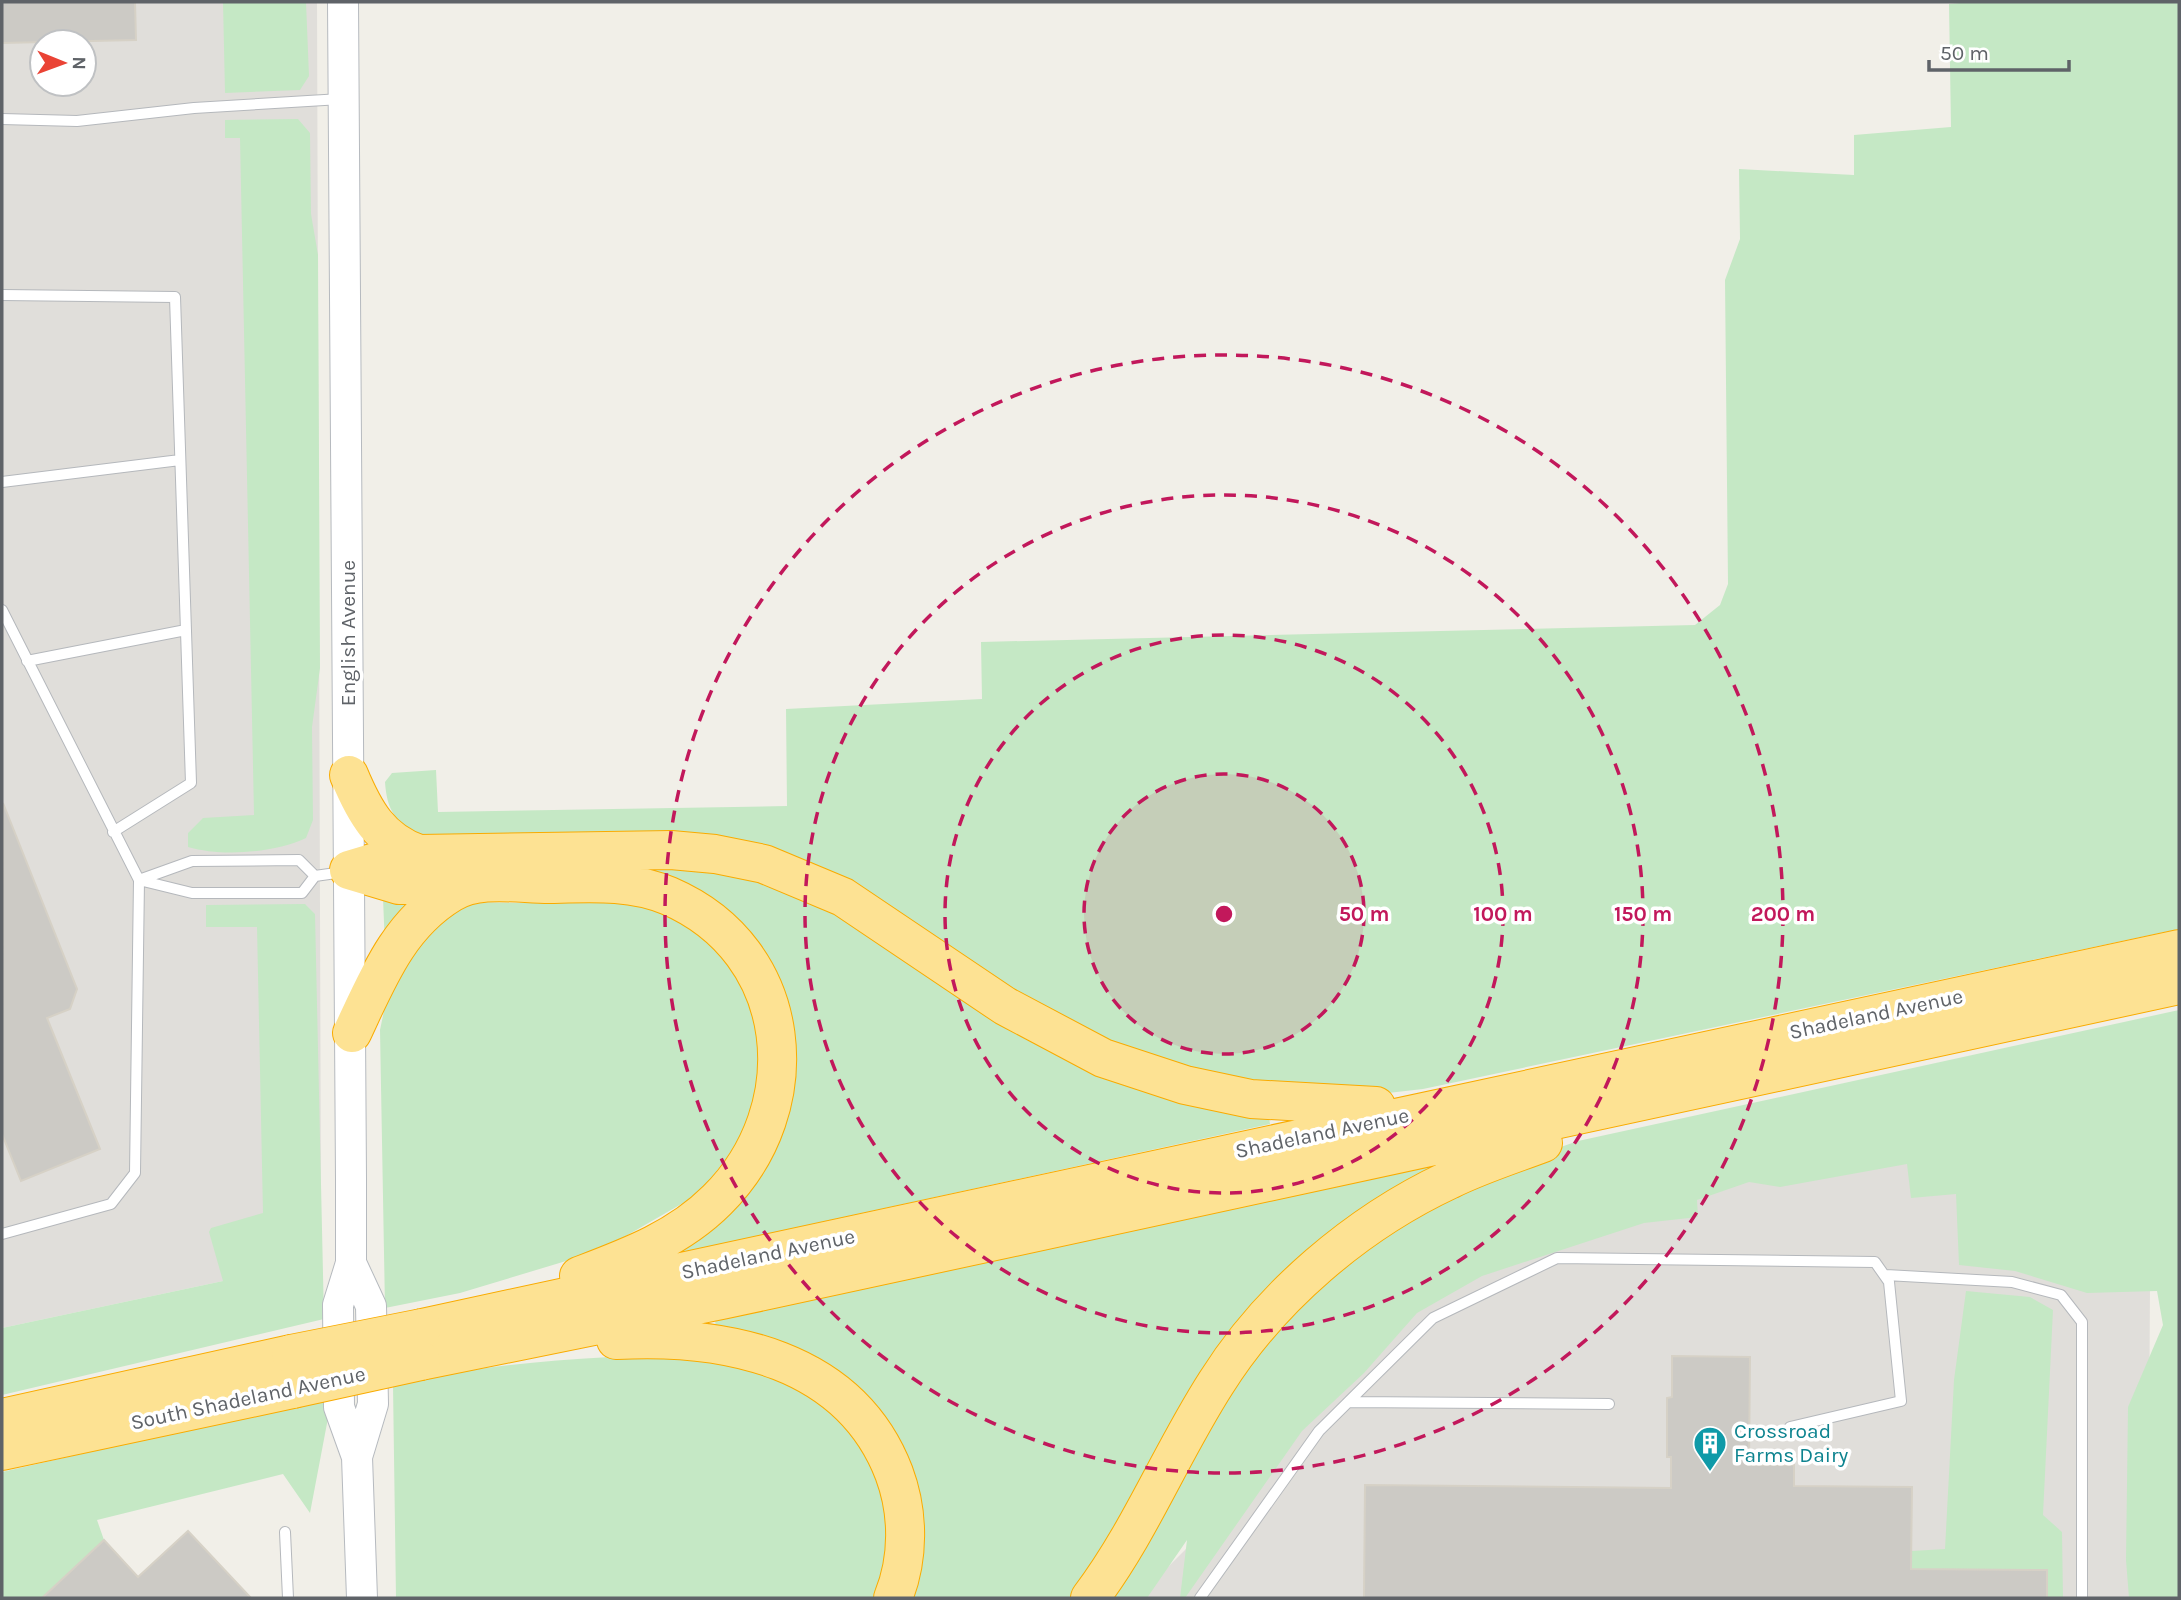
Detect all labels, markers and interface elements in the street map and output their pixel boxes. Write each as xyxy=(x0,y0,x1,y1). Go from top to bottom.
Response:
north arrow xyxy=(28,28,98,98)
scale bar xyxy=(1929,28,2069,72)
text: 50 m xyxy=(1940,41,1989,65)
text: N xyxy=(68,56,90,70)
street label: English Avenue xyxy=(336,560,360,706)
centre of rings xyxy=(1212,902,1236,926)
text: 50 m xyxy=(1339,902,1389,926)
text: 100 m xyxy=(1473,902,1533,926)
text: 150 m xyxy=(1614,902,1672,926)
text: 200 m xyxy=(1751,902,1815,926)
street label: Shadeland Avenue xyxy=(1787,984,1965,1044)
street label: Shadeland Avenue xyxy=(1233,1103,1411,1163)
street label: Shadeland Avenue xyxy=(679,1224,857,1284)
street label: South Shadeland Avenue xyxy=(128,1361,368,1435)
place label: Crossroad Farms Dairy xyxy=(1734,1419,1849,1467)
building icon: Crossroad Farms Dairy xyxy=(1691,1424,1729,1473)

